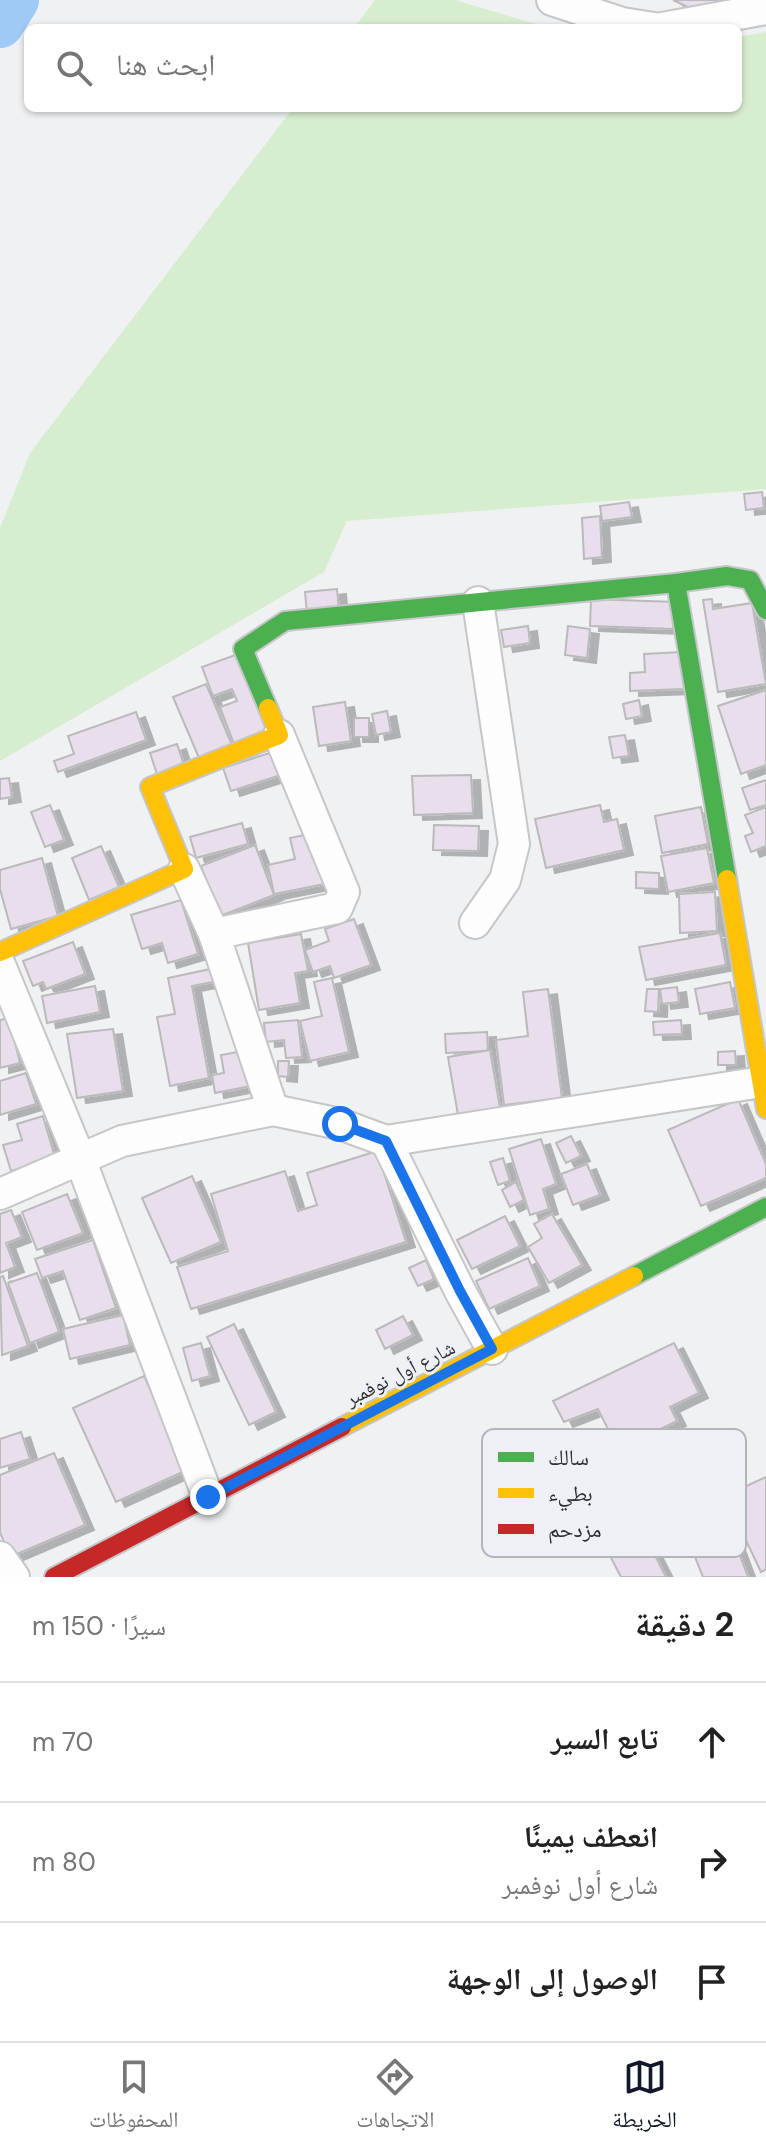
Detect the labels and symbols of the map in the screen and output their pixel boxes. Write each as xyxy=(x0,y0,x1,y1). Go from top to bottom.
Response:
route start xyxy=(322,1106,358,1142)
street label: شارع أول نوفمبر xyxy=(340,1334,459,1412)
legend xyxy=(482,1429,746,1557)
text: سالك xyxy=(548,1443,589,1472)
route end xyxy=(190,1479,226,1515)
text: بطيء xyxy=(548,1479,593,1511)
text: مزدحم xyxy=(548,1515,602,1544)

